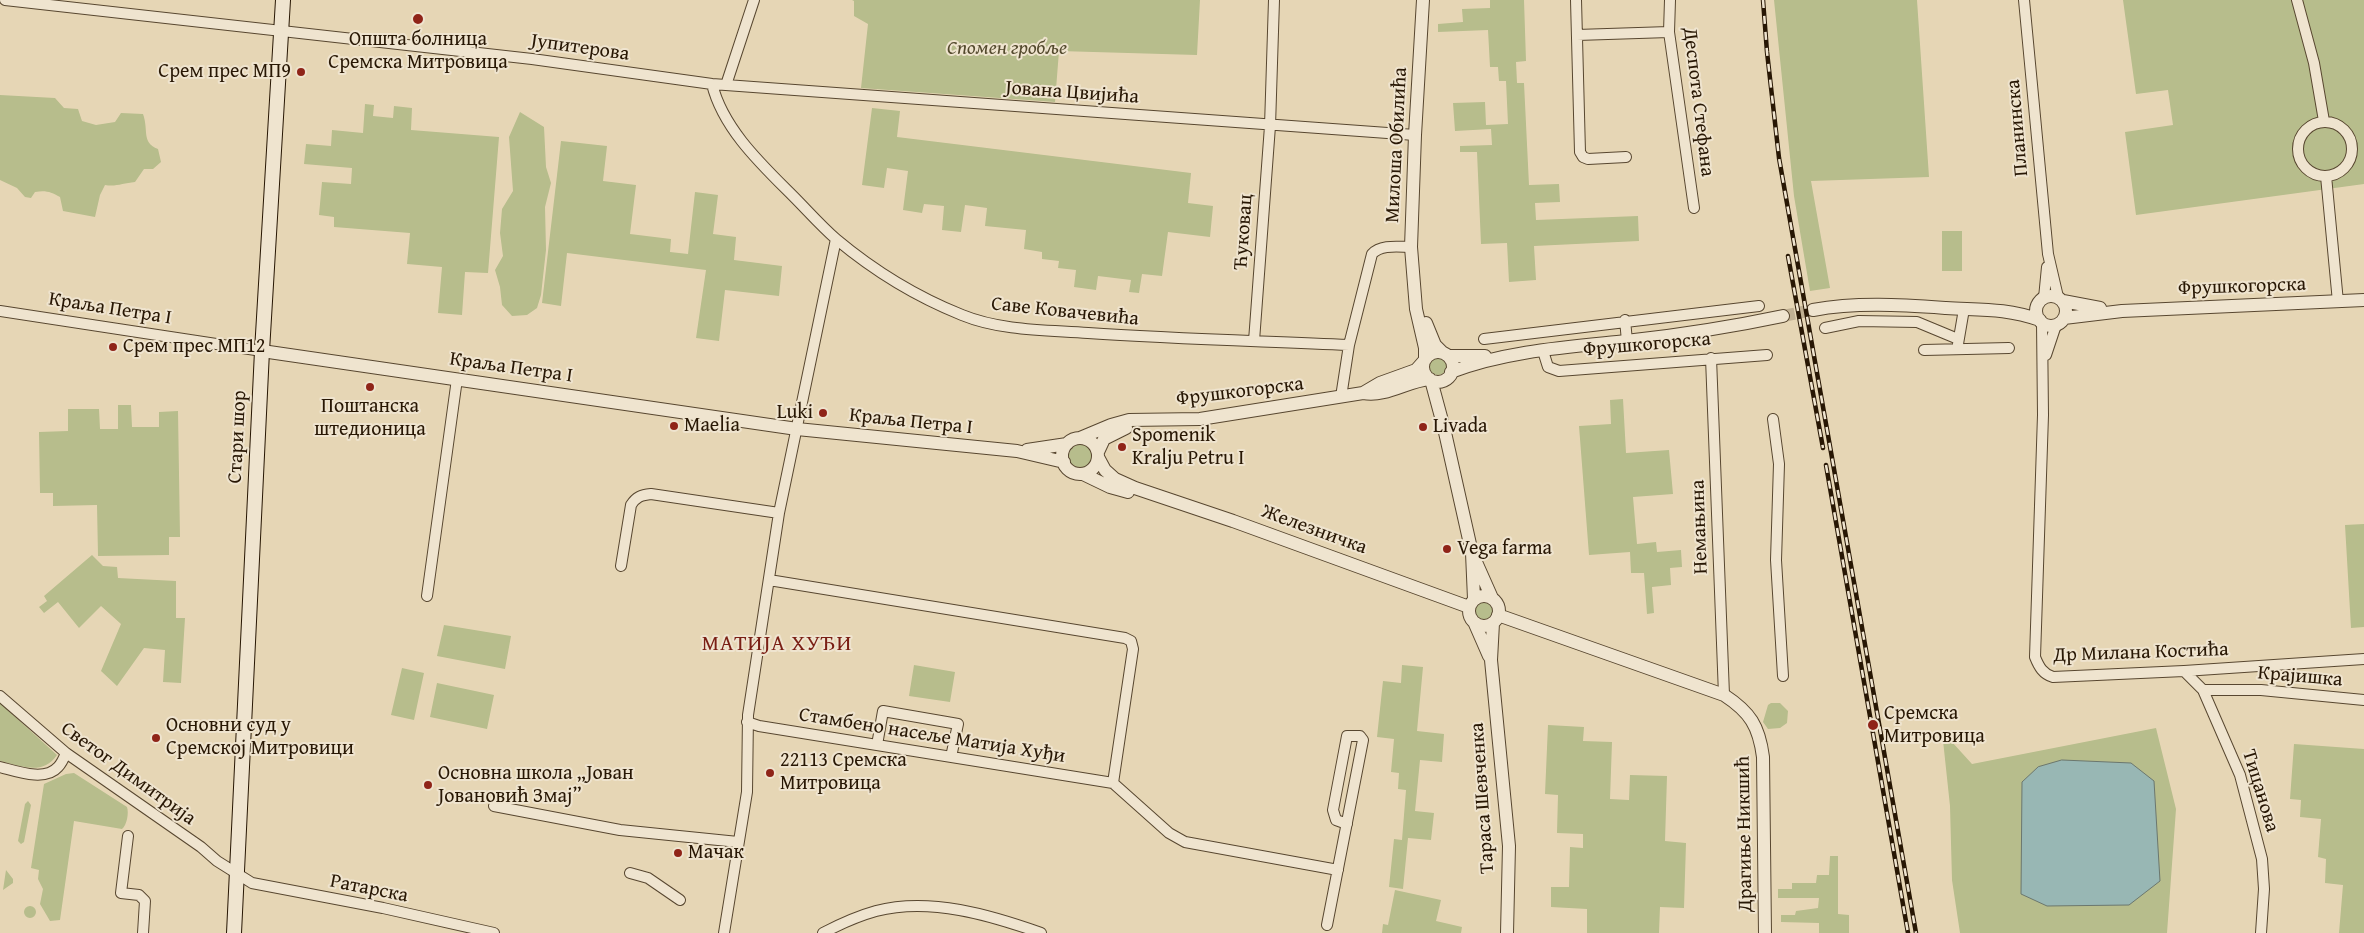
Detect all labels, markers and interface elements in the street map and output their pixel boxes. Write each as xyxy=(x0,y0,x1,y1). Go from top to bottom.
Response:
marker: Општа болница Сремска Митровица xyxy=(411,12,425,26)
street label: Деспота Стефана xyxy=(1677,26,1719,178)
place label: Општа болница Сремска Митровица xyxy=(328,28,508,75)
street label: Јупитерова xyxy=(529,29,631,67)
park label: Спомен гробље xyxy=(947,37,1067,61)
place label: Срем прес МП9 xyxy=(158,60,291,84)
marker: Срем прес МП9 xyxy=(295,66,307,78)
street label: Милоша Обилића xyxy=(1381,67,1413,223)
street label: Јована Цвијића xyxy=(1004,76,1140,110)
street label: Планинска xyxy=(2002,78,2034,178)
street label: Ћуковац xyxy=(1229,193,1259,271)
street label: Фрушкогорска xyxy=(2178,273,2306,301)
street label: Краља Петра I xyxy=(47,287,173,331)
street label: Саве Ковачевића xyxy=(990,292,1140,332)
street label: Фрушкогорска xyxy=(1582,327,1712,363)
place label: Срем прес МП12 xyxy=(123,335,265,359)
marker: Срем прес МП12 xyxy=(107,341,119,353)
street label: Краља Петра I xyxy=(448,347,574,389)
street label: Фрушкогорска xyxy=(1175,372,1305,412)
marker: Поштанска штедионица xyxy=(364,381,376,393)
street label: Стари шор xyxy=(224,390,252,484)
place label: Поштанска штедионица xyxy=(314,395,426,442)
place label: Luki xyxy=(777,401,813,425)
street label: Краља Петра I xyxy=(848,404,974,440)
marker: Luki xyxy=(817,407,829,419)
place label: Maelia xyxy=(684,414,740,438)
place label: Livada xyxy=(1433,415,1488,439)
marker: Maelia xyxy=(668,420,680,432)
marker: Livada xyxy=(1417,421,1429,433)
place label: Spomenik Kralju Petru I xyxy=(1132,424,1244,471)
marker: Spomenik Kralju Petru I xyxy=(1116,441,1128,453)
street label: Немањина xyxy=(1686,479,1714,575)
street label: Железничка xyxy=(1258,500,1370,560)
place label: Vega farma xyxy=(1457,537,1552,561)
marker: Vega farma xyxy=(1441,543,1453,555)
district label: МАТИЈА ХУЂИ xyxy=(700,631,854,657)
street label: Др Милана Костића xyxy=(2053,638,2229,668)
street label: Крајишка xyxy=(2257,661,2343,693)
place label: Сремска Митровица xyxy=(1884,702,1985,749)
street label: Стамбено насеље Матија Хуђи xyxy=(797,703,1067,769)
place label: Основни суд у Сремској Митровици xyxy=(166,714,354,761)
street label: Светог Димитрија xyxy=(56,717,200,831)
marker: Сремска Митровица xyxy=(1866,718,1880,732)
street label: Тараса Шевченка xyxy=(1466,722,1500,874)
marker: Основни суд у Сремској Митровици xyxy=(150,732,162,744)
street label: Тицанова xyxy=(2236,747,2284,835)
place label: 22113 Сремска Митровица xyxy=(780,749,907,796)
street label: Драгиње Никшић xyxy=(1732,756,1758,912)
place label: Основна школа „Јован Јовановић Змај” xyxy=(438,762,634,809)
marker: 22113 Сремска Митровица xyxy=(764,767,776,779)
marker: Основна школа „Јован Јовановић Змај” xyxy=(422,779,434,791)
place label: Мачак xyxy=(688,841,744,865)
marker: Мачак xyxy=(672,847,684,859)
street label: Ратарска xyxy=(328,870,410,908)

